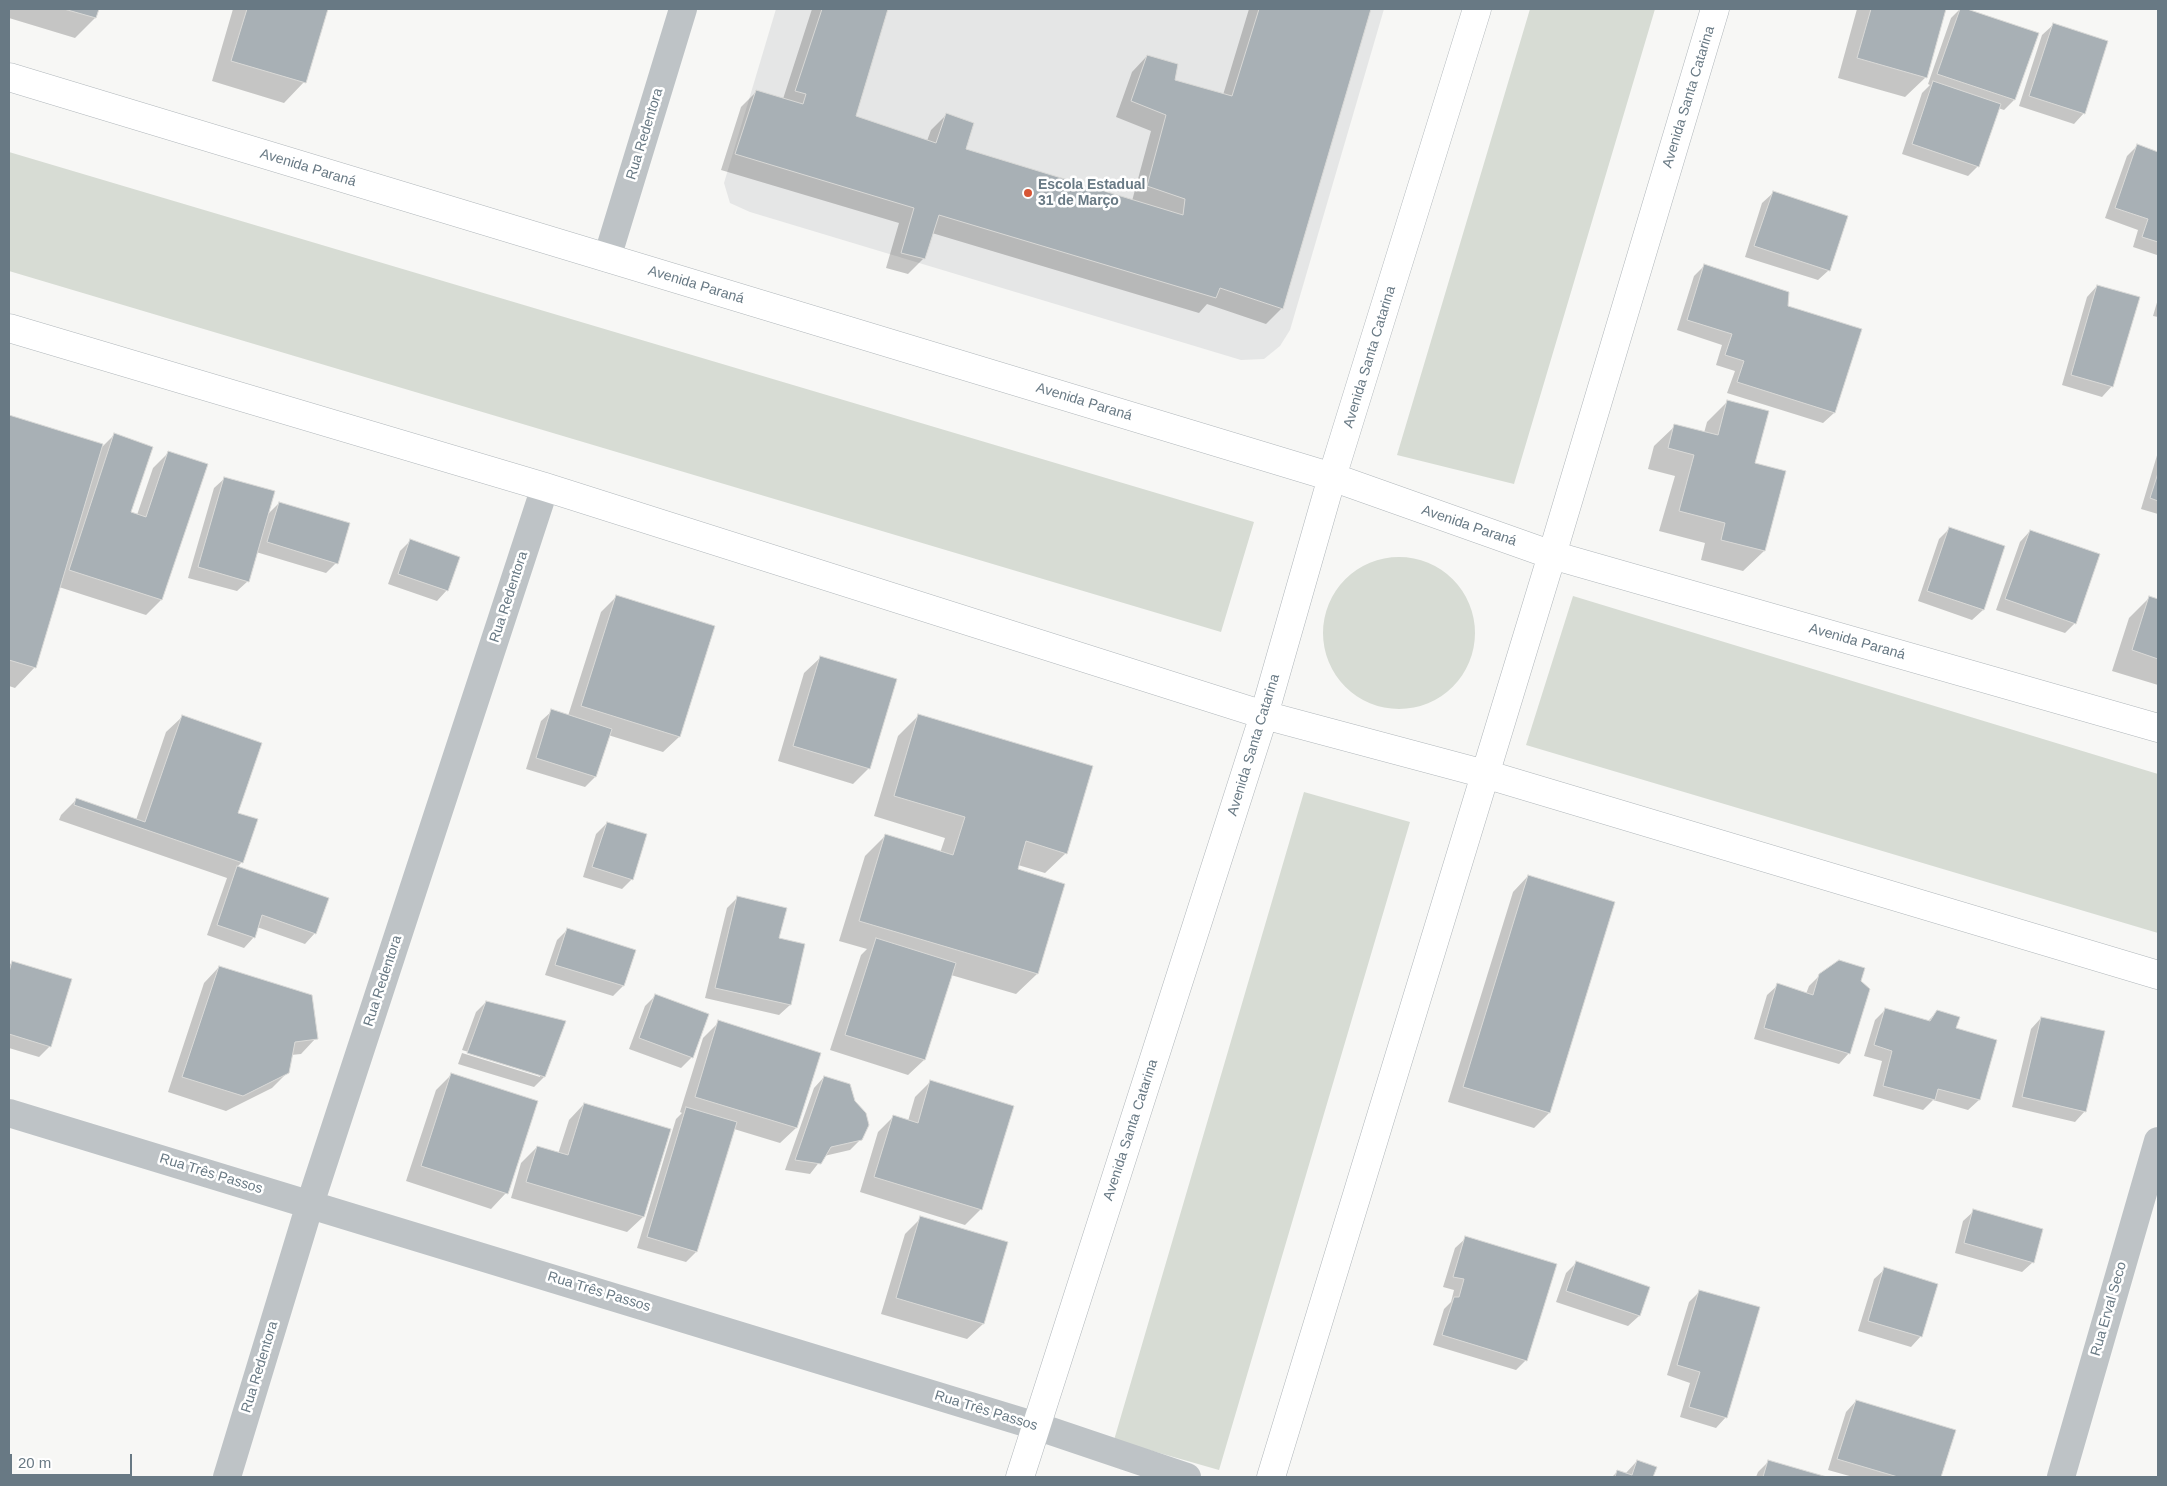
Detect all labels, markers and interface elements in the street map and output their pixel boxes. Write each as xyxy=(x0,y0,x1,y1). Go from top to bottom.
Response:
street label: Avenida Santa Catarina xyxy=(1659,24,1719,170)
street label: Rua Redentora xyxy=(623,86,667,182)
street label: Avenida Paraná xyxy=(258,145,358,191)
place label: Escola Estadual 31 de Março xyxy=(1038,177,1145,210)
marker: Escola Estadual 31 de Março xyxy=(1022,187,1034,199)
street label: Avenida Paraná xyxy=(646,262,746,308)
street label: Avenida Santa Catarina xyxy=(1340,284,1400,430)
street label: Avenida Paraná xyxy=(1034,379,1134,425)
street label: Avenida Paraná xyxy=(1419,502,1519,550)
street label: Rua Redentora xyxy=(486,549,532,645)
street label: Avenida Paraná xyxy=(1807,620,1907,664)
street label: Avenida Santa Catarina xyxy=(1224,672,1284,818)
street label: Rua Redentora xyxy=(360,933,406,1029)
street label: Avenida Santa Catarina xyxy=(1100,1057,1162,1203)
street label: Rua Três Passos xyxy=(157,1150,265,1198)
street label: Rua Erval Seco xyxy=(2088,1260,2130,1358)
street label: Rua Três Passos xyxy=(545,1268,653,1316)
street label: Rua Redentora xyxy=(238,1319,282,1415)
street label: Rua Três Passos xyxy=(932,1387,1040,1435)
scale bar xyxy=(12,1444,135,1476)
text: 20 m xyxy=(18,1454,51,1471)

